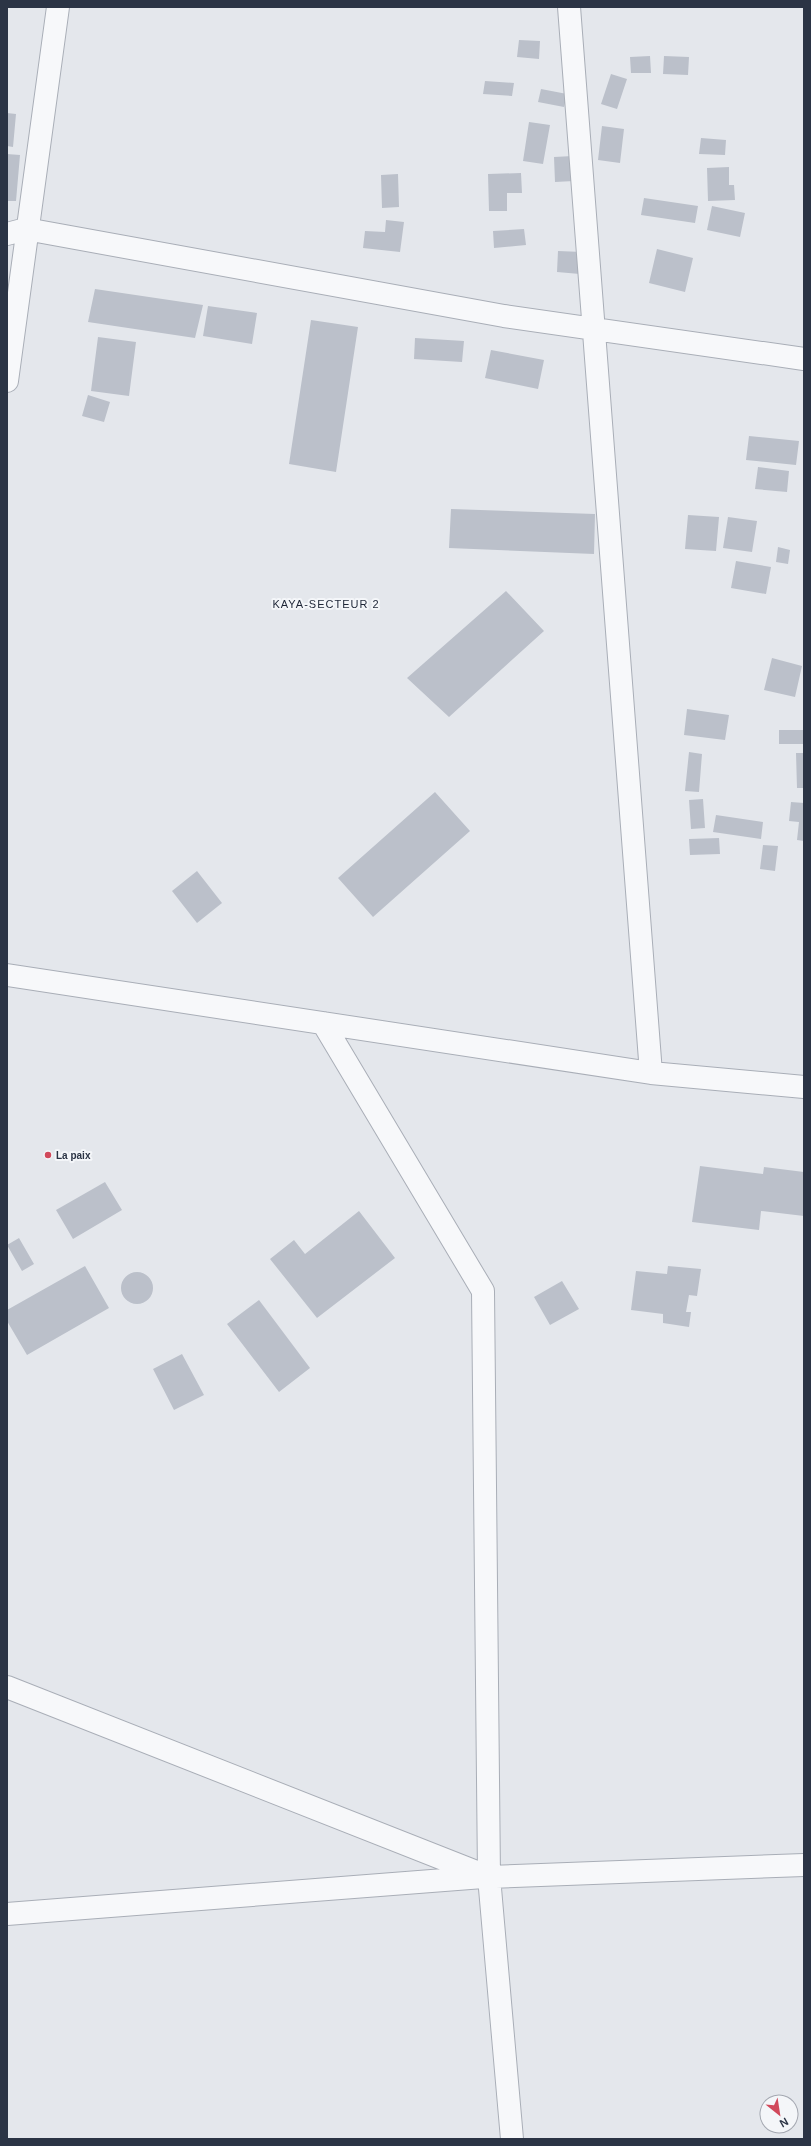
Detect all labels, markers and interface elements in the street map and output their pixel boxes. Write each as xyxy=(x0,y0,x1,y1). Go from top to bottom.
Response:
district label: KAYA-SECTEUR 2 xyxy=(272,598,380,610)
marker: La paix xyxy=(43,1150,53,1160)
place label: La paix xyxy=(56,1150,91,1161)
north arrow xyxy=(759,2094,799,2134)
text: N xyxy=(778,2115,790,2130)

